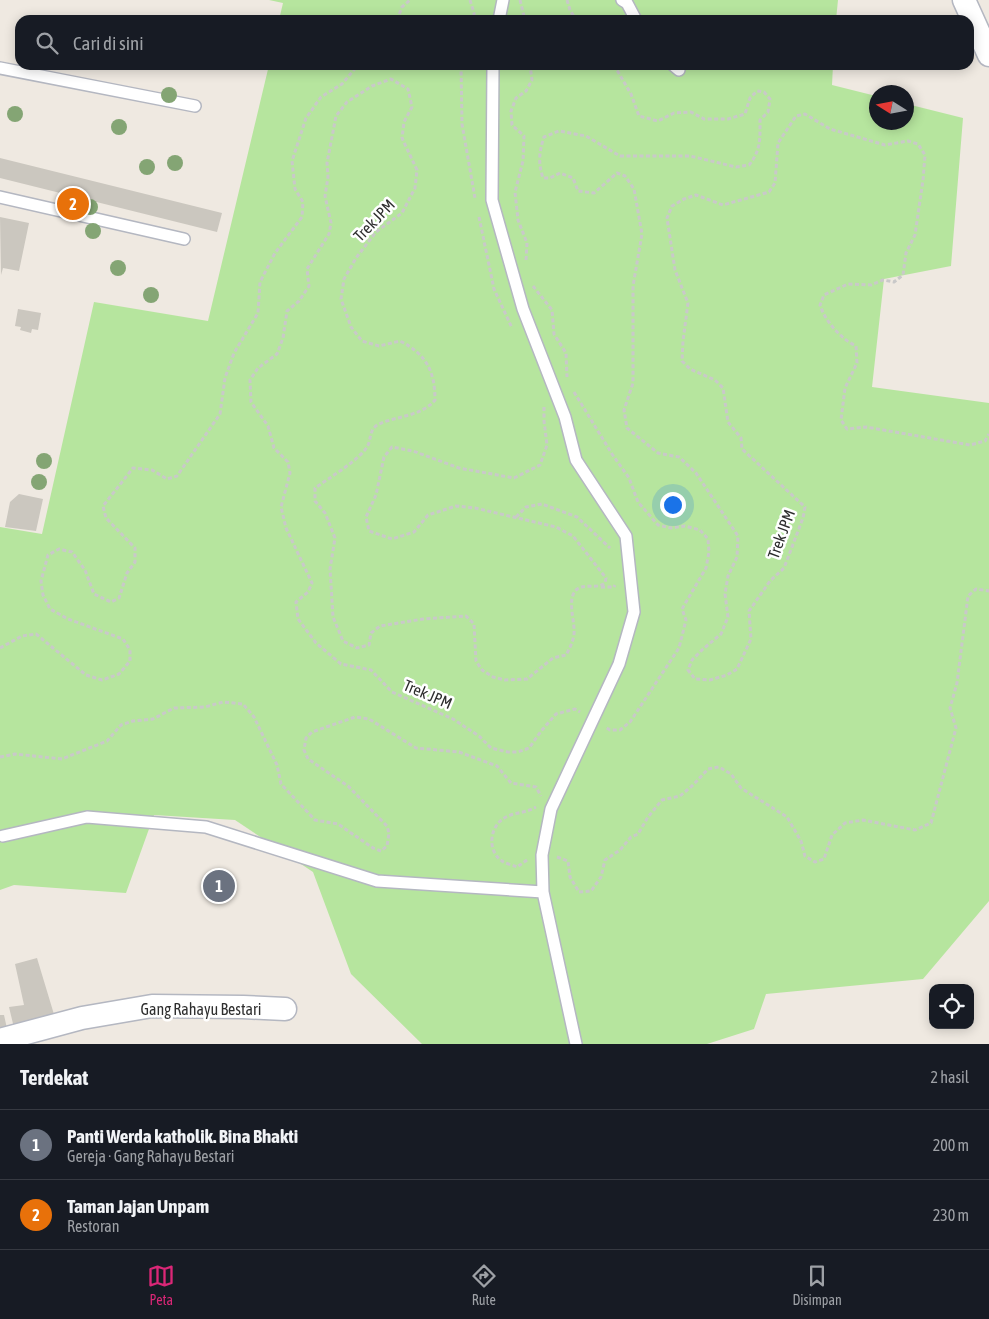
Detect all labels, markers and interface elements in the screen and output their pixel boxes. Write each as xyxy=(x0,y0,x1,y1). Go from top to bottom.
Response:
search box xyxy=(15,15,974,70)
icon: search xyxy=(33,29,61,57)
text: Cari di sini xyxy=(73,32,144,54)
north arrow xyxy=(869,85,914,130)
pin: 2 xyxy=(57,185,89,223)
street label: Trek JPM xyxy=(350,195,398,245)
your location xyxy=(660,492,686,518)
street label: Trek JPM xyxy=(764,507,798,561)
street label: Trek JPM xyxy=(401,676,455,712)
pin: 1 xyxy=(203,867,235,905)
map controls xyxy=(929,984,974,1029)
button: locate xyxy=(929,984,974,1029)
street label: Gang Rahayu Bestari xyxy=(141,1000,261,1019)
text: Terdekat xyxy=(20,1065,88,1089)
text: 2 hasil xyxy=(931,1068,969,1086)
text: Panti Werda katholik. Bina Bhakti xyxy=(67,1125,298,1147)
text: 1 xyxy=(32,1136,40,1154)
text: 200 m xyxy=(933,1136,969,1154)
text: Gereja · Gang Rahayu Bestari xyxy=(67,1147,235,1165)
text: Taman Jajan Unpam xyxy=(67,1195,209,1217)
text: 2 xyxy=(32,1206,40,1224)
text: 230 m xyxy=(933,1206,969,1224)
text: Restoran xyxy=(67,1217,119,1235)
tab: Peta xyxy=(147,1262,175,1308)
tab: Rute xyxy=(470,1262,498,1308)
tab: Disimpan xyxy=(792,1262,842,1308)

